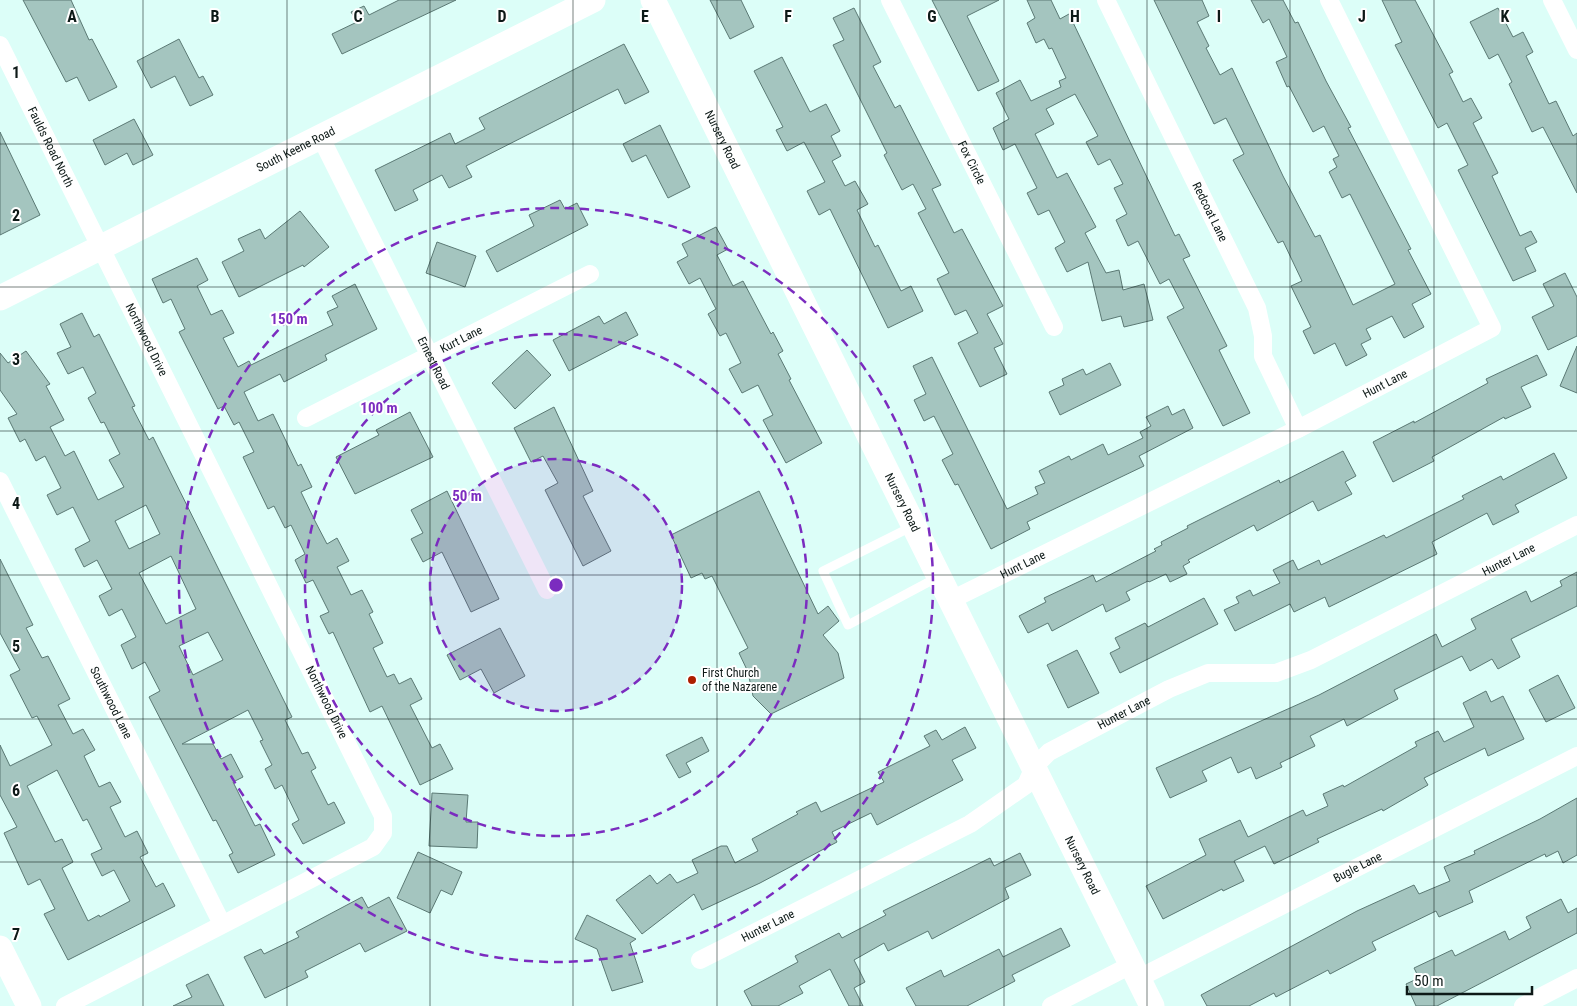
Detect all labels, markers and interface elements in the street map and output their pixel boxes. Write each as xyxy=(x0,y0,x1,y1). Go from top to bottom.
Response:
text: A xyxy=(67,7,77,26)
text: B xyxy=(211,7,220,26)
text: C xyxy=(353,7,363,26)
text: D xyxy=(497,7,507,26)
text: E xyxy=(641,7,649,26)
text: F xyxy=(784,7,792,26)
text: G xyxy=(927,7,937,26)
text: H xyxy=(1070,7,1080,26)
text: I xyxy=(1217,7,1221,26)
text: J xyxy=(1358,7,1366,26)
text: K xyxy=(1501,7,1510,26)
text: 1 xyxy=(12,63,20,82)
street label: Faulds Road North xyxy=(25,105,77,190)
street label: Nursery Road xyxy=(702,108,743,171)
street label: South Keene Road xyxy=(254,124,337,175)
street label: Fox Circle xyxy=(955,139,988,187)
street label: Redcoat Lane xyxy=(1189,180,1231,244)
text: 2 xyxy=(12,206,20,225)
street label: Northwood Drive xyxy=(122,301,170,379)
text: 150 m xyxy=(270,310,308,328)
street label: Kurt Lane xyxy=(438,323,485,356)
street label: Ernest Road xyxy=(415,335,453,392)
text: 3 xyxy=(12,350,20,369)
street label: Hunt Lane xyxy=(1360,366,1410,401)
text: 100 m xyxy=(360,399,398,417)
street label: Nursery Road xyxy=(882,471,923,534)
text: 50 m xyxy=(452,487,482,505)
text: 4 xyxy=(12,494,20,513)
street label: Hunter Lane xyxy=(1480,540,1538,579)
street label: Hunt Lane xyxy=(998,548,1048,582)
centre of rings xyxy=(547,576,565,594)
text: 5 xyxy=(12,637,20,656)
street label: Southwood Lane xyxy=(87,664,135,741)
street label: Northwood Drive xyxy=(303,664,351,741)
place label: First Church of the Nazarene xyxy=(702,666,777,694)
marker: First Church of the Nazarene xyxy=(686,674,698,686)
street label: Hunter Lane xyxy=(1095,693,1153,732)
text: 6 xyxy=(12,781,20,800)
street label: Nursery Road xyxy=(1062,834,1103,897)
street label: Bugle Lane xyxy=(1331,849,1384,885)
street label: Hunter Lane xyxy=(739,906,797,945)
text: 7 xyxy=(12,925,20,944)
scale bar xyxy=(1407,964,1532,996)
text: 50 m xyxy=(1414,972,1444,990)

